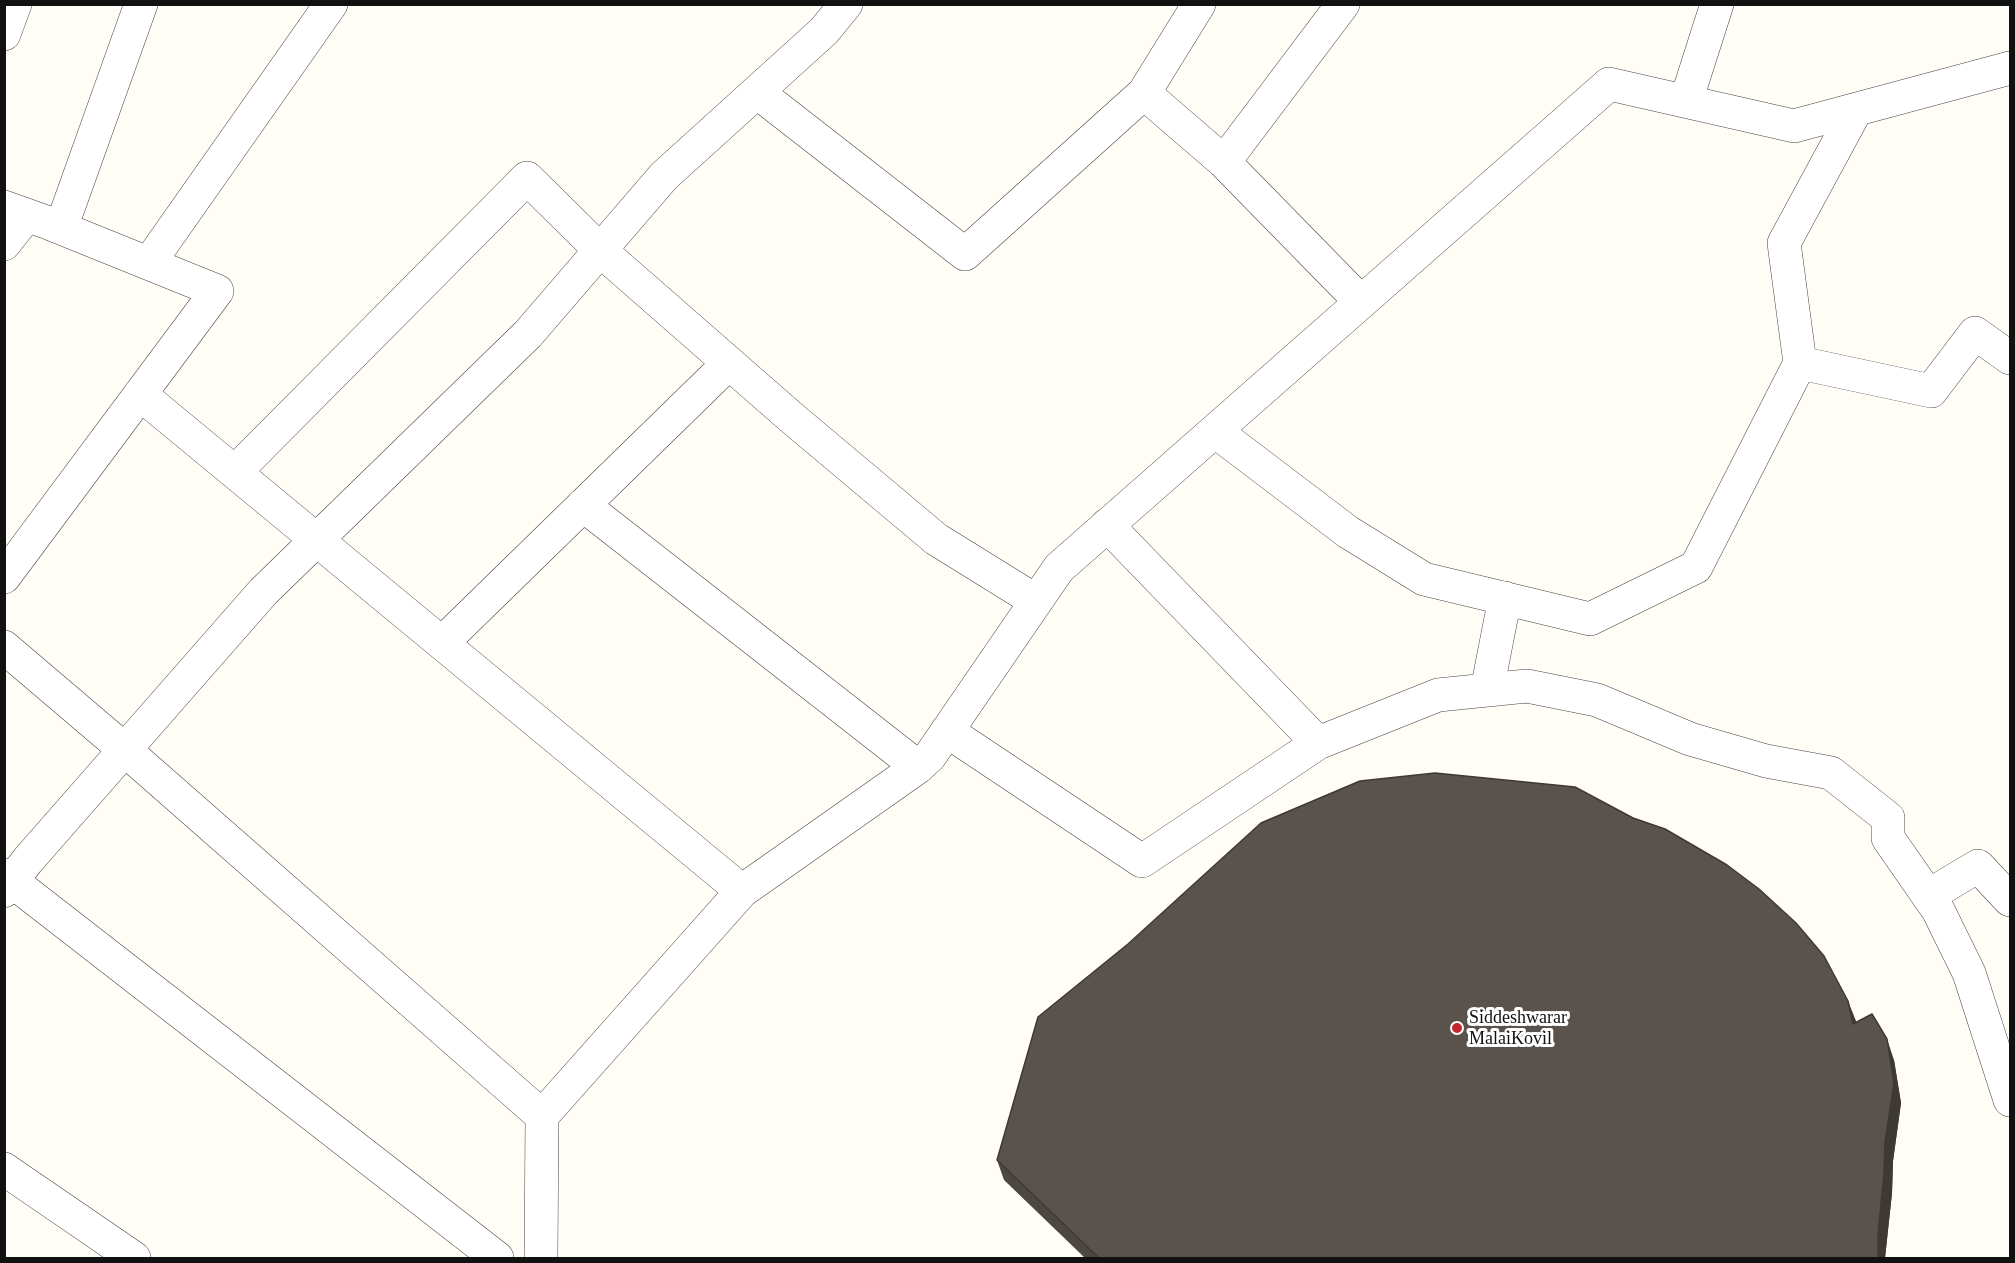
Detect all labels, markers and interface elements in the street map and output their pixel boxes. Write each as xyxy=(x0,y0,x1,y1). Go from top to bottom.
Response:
place label: Siddeshwarar MalaiKovil xyxy=(1469,1007,1567,1050)
marker: Siddeshwarar MalaiKovil xyxy=(1450,1021,1464,1035)

